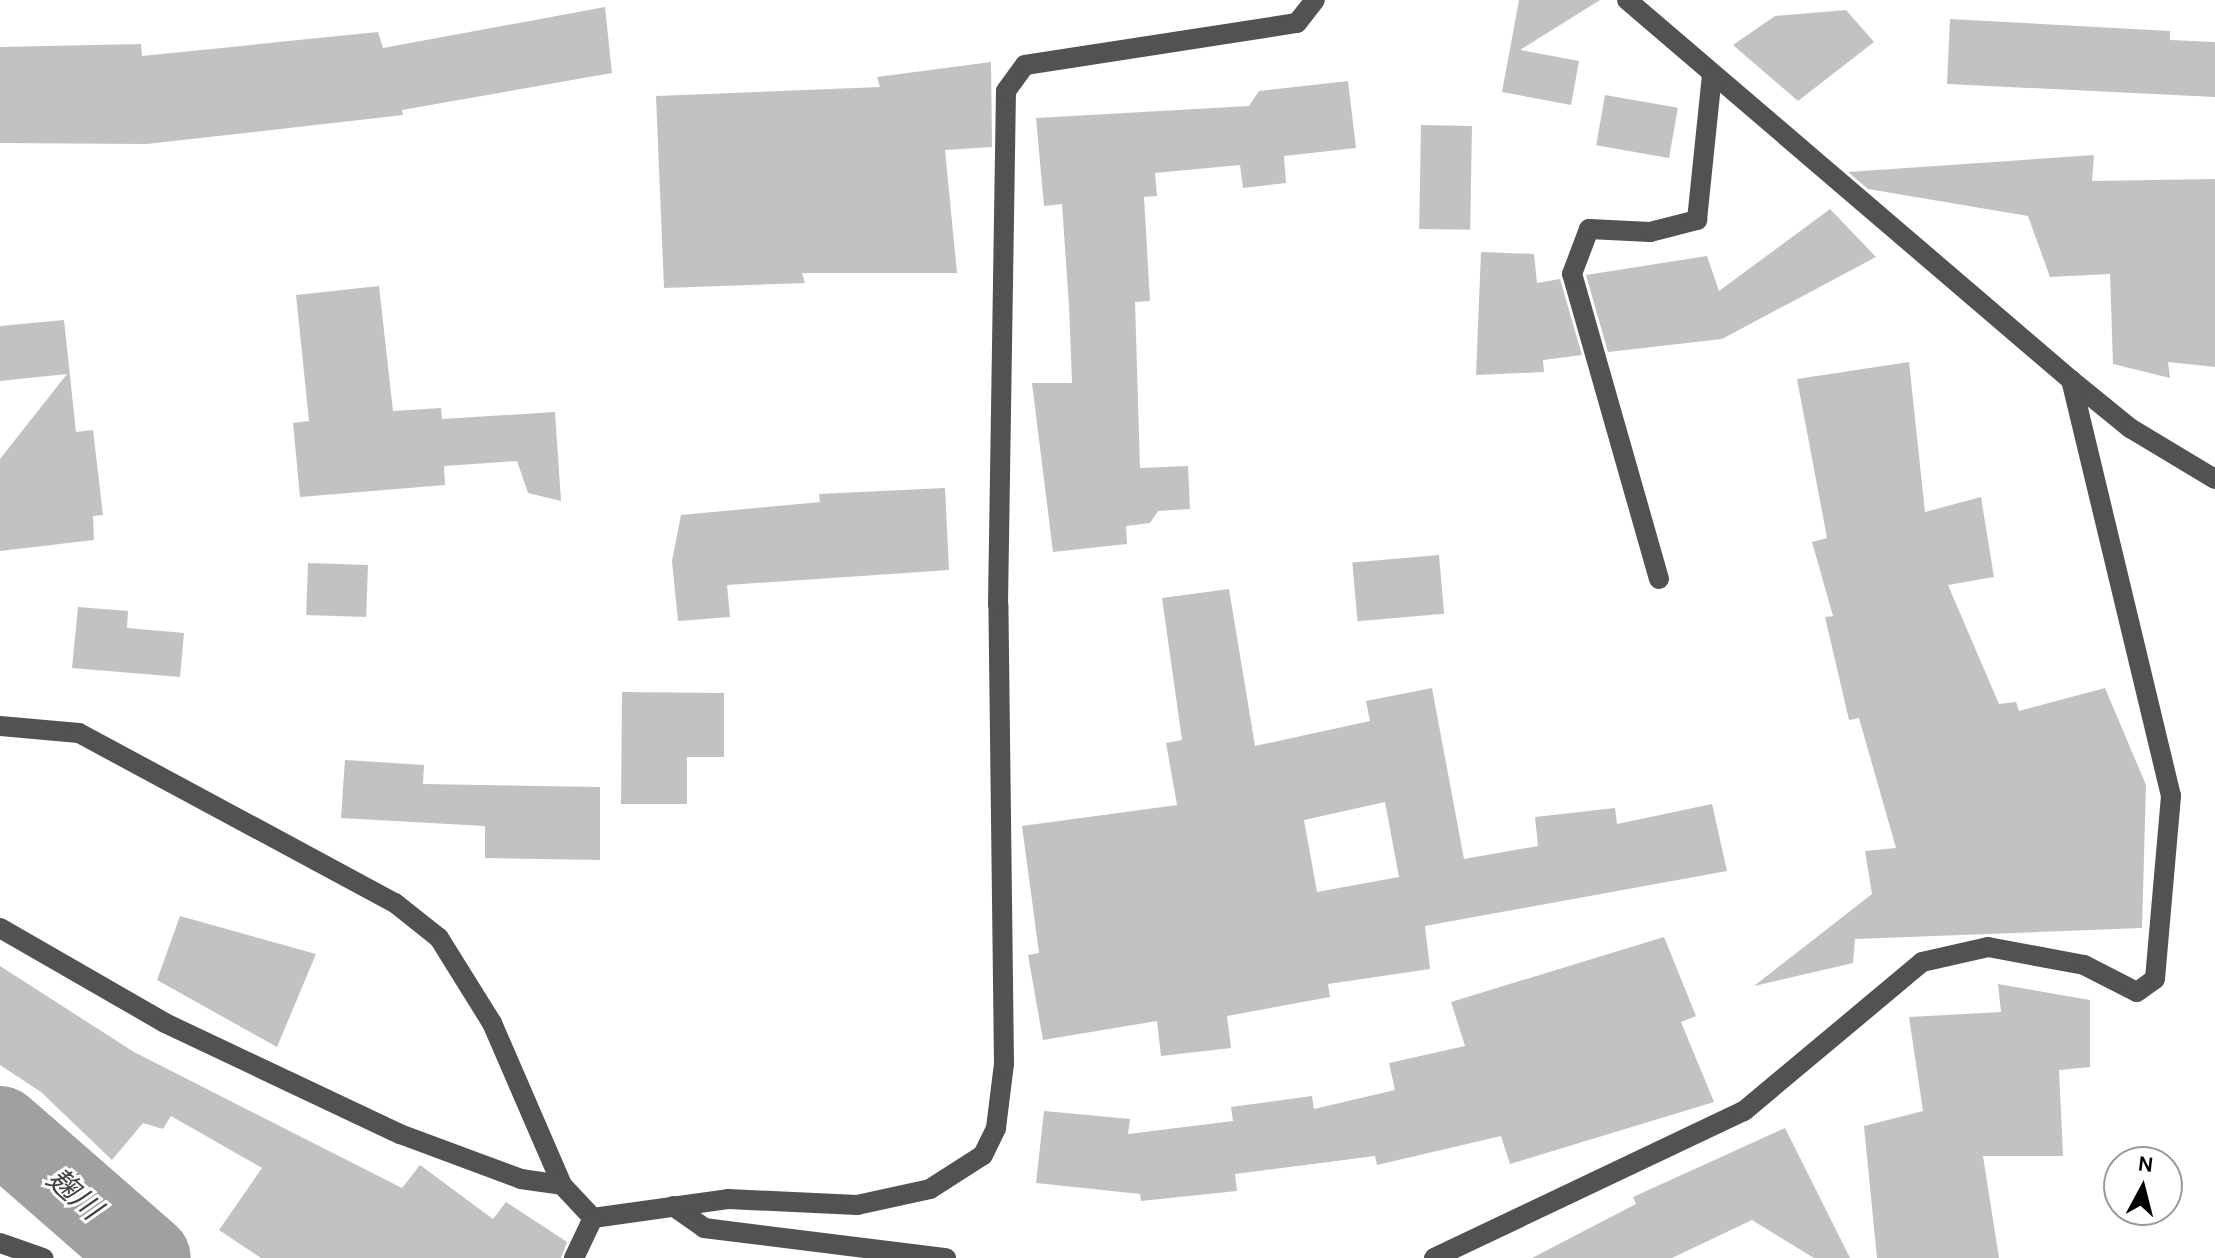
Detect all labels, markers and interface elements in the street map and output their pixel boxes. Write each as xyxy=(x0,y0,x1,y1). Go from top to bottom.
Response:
north arrow xyxy=(2103,1146,2183,1226)
text: N xyxy=(2136,1150,2155,1178)
water label: 麹川 xyxy=(40,1161,108,1227)

